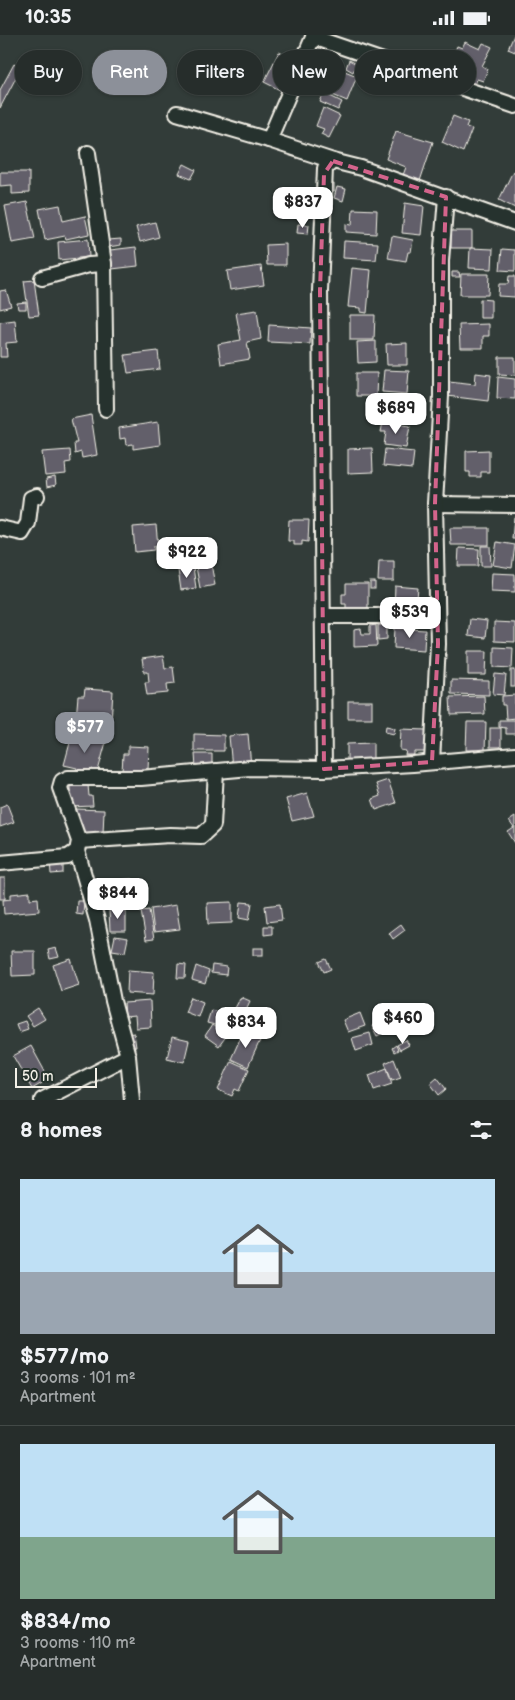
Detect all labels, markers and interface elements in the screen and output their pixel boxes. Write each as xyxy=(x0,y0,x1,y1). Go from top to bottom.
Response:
text: 10:35 xyxy=(25,6,71,29)
chip: Buy xyxy=(15,50,82,95)
chip: Rent xyxy=(92,50,167,95)
chip: Filters xyxy=(177,50,263,95)
chip: New xyxy=(273,50,345,95)
chip: Apartment xyxy=(355,50,476,95)
pin: $837 xyxy=(273,187,333,229)
text: $837 xyxy=(284,193,322,212)
pin: $689 xyxy=(366,393,426,435)
text: $689 xyxy=(376,399,416,418)
pin: $922 xyxy=(157,537,217,579)
text: $922 xyxy=(167,543,207,562)
pin: $539 xyxy=(380,597,440,639)
text: $539 xyxy=(391,603,429,622)
pin: $577 xyxy=(55,711,115,754)
text: $577 xyxy=(66,718,104,737)
pin: $844 xyxy=(88,877,148,920)
text: $844 xyxy=(98,884,138,903)
pin: $460 xyxy=(373,1003,433,1045)
pin: $834 xyxy=(216,1007,276,1049)
text: $460 xyxy=(383,1009,423,1028)
text: $834 xyxy=(227,1013,265,1032)
scale bar xyxy=(15,1065,98,1088)
text: 50 m xyxy=(22,1068,54,1085)
icon: filters xyxy=(467,1116,495,1144)
text: 8 homes xyxy=(20,1118,102,1143)
icon: home xyxy=(213,1211,303,1301)
text: $577/mo xyxy=(20,1344,109,1369)
text: 3 rooms · 101 m² xyxy=(20,1369,136,1388)
text: Apartment xyxy=(20,1388,96,1407)
icon: home xyxy=(213,1477,303,1567)
text: $834/mo xyxy=(20,1609,111,1634)
text: 3 rooms · 110 m² xyxy=(20,1634,136,1653)
text: Apartment xyxy=(20,1653,96,1672)

